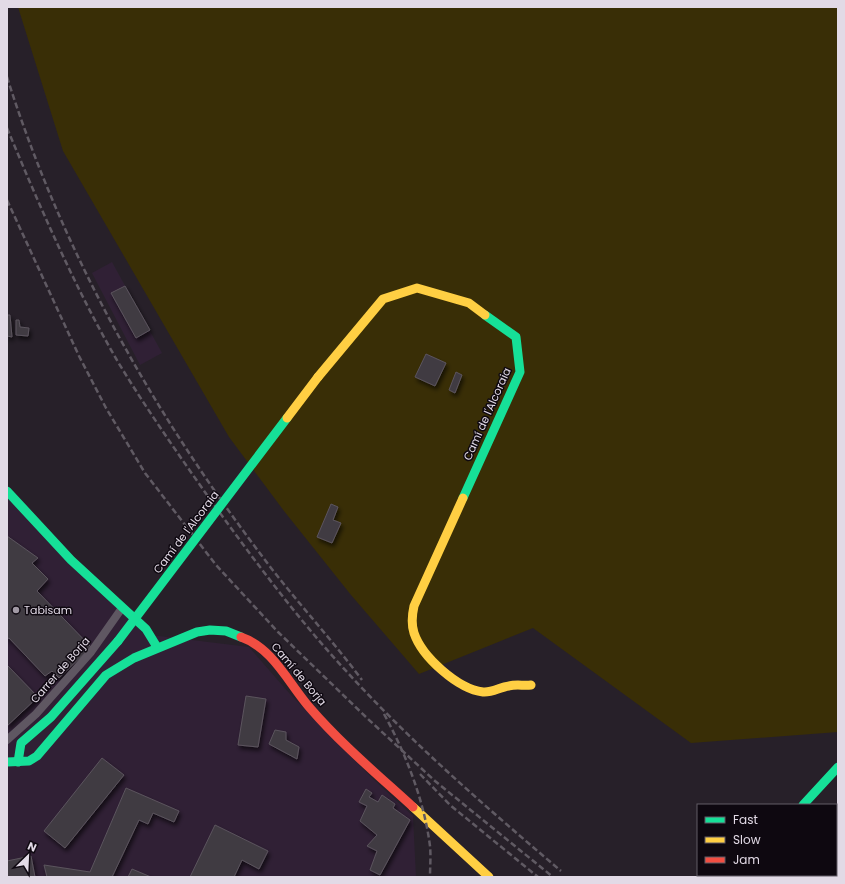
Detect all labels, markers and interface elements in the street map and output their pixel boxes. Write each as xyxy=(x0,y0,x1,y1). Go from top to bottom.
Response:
street label: Camí de l'Alcoraia xyxy=(459,365,515,463)
street label: Camí de l'Alcoraia xyxy=(149,487,223,577)
place label: Tabisam xyxy=(24,602,72,618)
marker: Tabisam xyxy=(11,605,21,615)
street label: Carrer de Borja xyxy=(27,633,93,707)
street label: Camí de Borja xyxy=(268,639,330,709)
legend xyxy=(697,804,837,876)
text: Fast xyxy=(733,811,758,828)
text: Slow xyxy=(733,831,761,848)
north arrow xyxy=(8,836,48,876)
text: N xyxy=(25,838,39,856)
text: Jam xyxy=(733,851,760,868)

